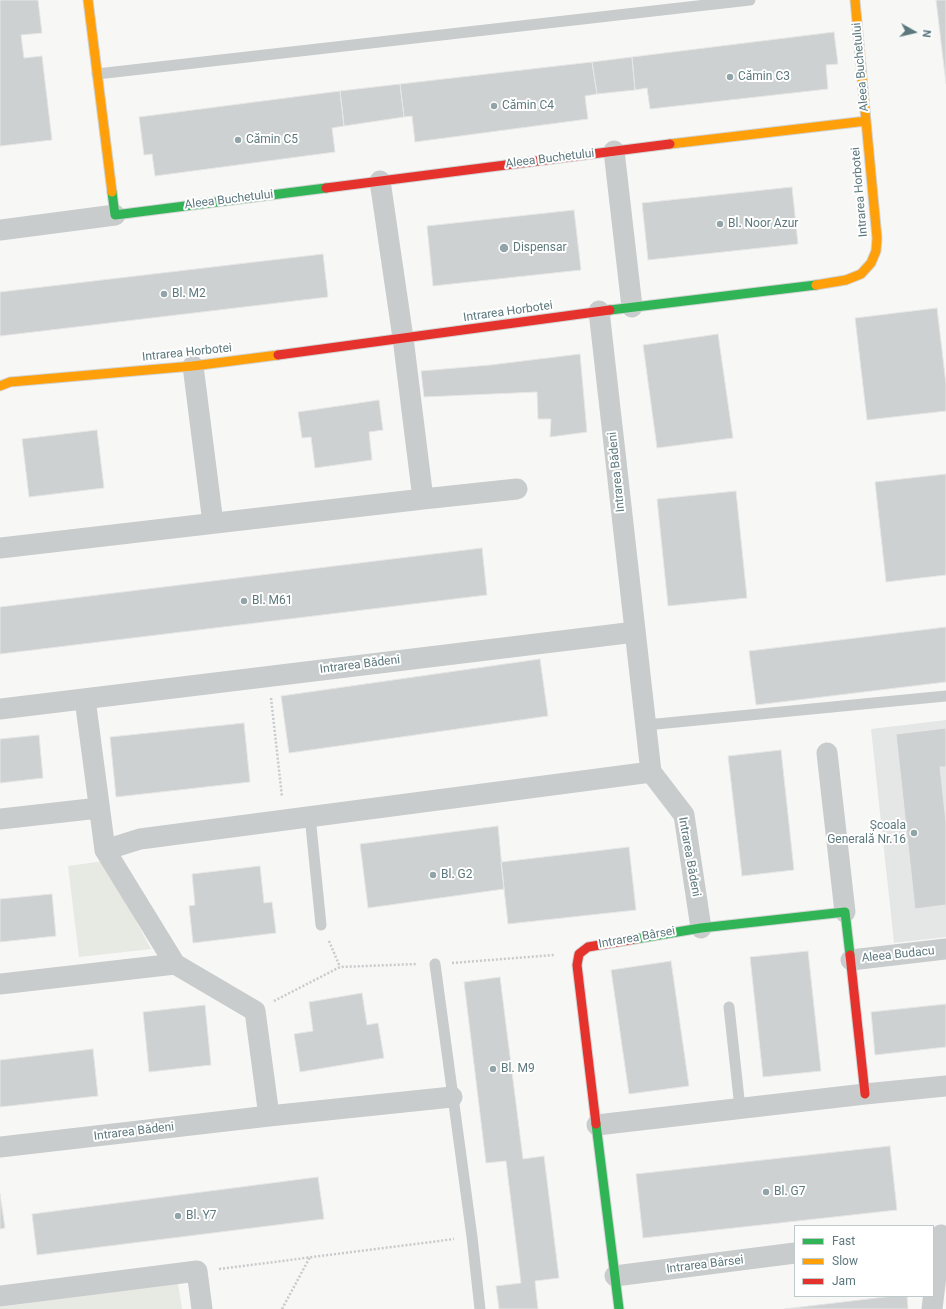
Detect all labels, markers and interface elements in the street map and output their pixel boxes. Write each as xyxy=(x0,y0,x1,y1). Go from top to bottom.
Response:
north arrow xyxy=(894,12,934,52)
street label: Aleea Buchetului xyxy=(850,22,872,112)
text: N xyxy=(919,29,933,38)
place label: Cămin C3 xyxy=(738,70,790,84)
marker: Cămin C3 xyxy=(725,72,735,82)
place label: Cămin C4 xyxy=(502,99,554,113)
marker: Cămin C4 xyxy=(489,101,499,111)
place label: Cămin C5 xyxy=(246,133,298,147)
marker: Cămin C5 xyxy=(233,135,243,145)
street label: Aleea Buchetului xyxy=(505,146,595,172)
street label: Intrarea Horbotei xyxy=(849,146,871,238)
street label: Aleea Buchetului xyxy=(184,187,274,213)
place label: Bl. Noor Azur xyxy=(728,217,798,231)
marker: Bl. Noor Azur xyxy=(715,219,725,229)
place label: Dispensar xyxy=(513,241,567,255)
marker: Dispensar xyxy=(498,242,510,254)
place label: Bl. M2 xyxy=(172,287,206,301)
marker: Bl. M2 xyxy=(159,289,169,299)
street label: Intrarea Horbotei xyxy=(462,299,554,325)
street label: Intrarea Horbotei xyxy=(141,341,233,365)
street label: Intrarea Bădeni xyxy=(606,431,628,513)
place label: Bl. M61 xyxy=(252,594,292,608)
marker: Bl. M61 xyxy=(239,596,249,606)
street label: Intrarea Bădeni xyxy=(319,653,401,677)
street label: Intrarea Bădeni xyxy=(675,816,703,898)
place label: Școala Generală Nr.16 xyxy=(827,819,906,847)
marker: Școala Generală Nr.16 xyxy=(909,828,919,838)
place label: Bl. G2 xyxy=(441,868,472,882)
marker: Bl. G2 xyxy=(428,870,438,880)
street label: Intrarea Bârsei xyxy=(598,924,676,952)
street label: Aleea Budacu xyxy=(861,944,935,966)
place label: Bl. M9 xyxy=(501,1062,535,1076)
marker: Bl. M9 xyxy=(488,1064,498,1074)
street label: Intrarea Bădeni xyxy=(93,1120,175,1144)
place label: Bl. G7 xyxy=(774,1185,805,1199)
marker: Bl. G7 xyxy=(761,1187,771,1197)
place label: Bl. Y7 xyxy=(186,1209,216,1223)
marker: Bl. Y7 xyxy=(173,1211,183,1221)
legend xyxy=(794,1225,934,1297)
text: Fast xyxy=(832,1234,855,1248)
street label: Intrarea Bârsei xyxy=(666,1253,744,1277)
text: Slow xyxy=(832,1254,858,1268)
text: Jam xyxy=(832,1274,856,1288)

